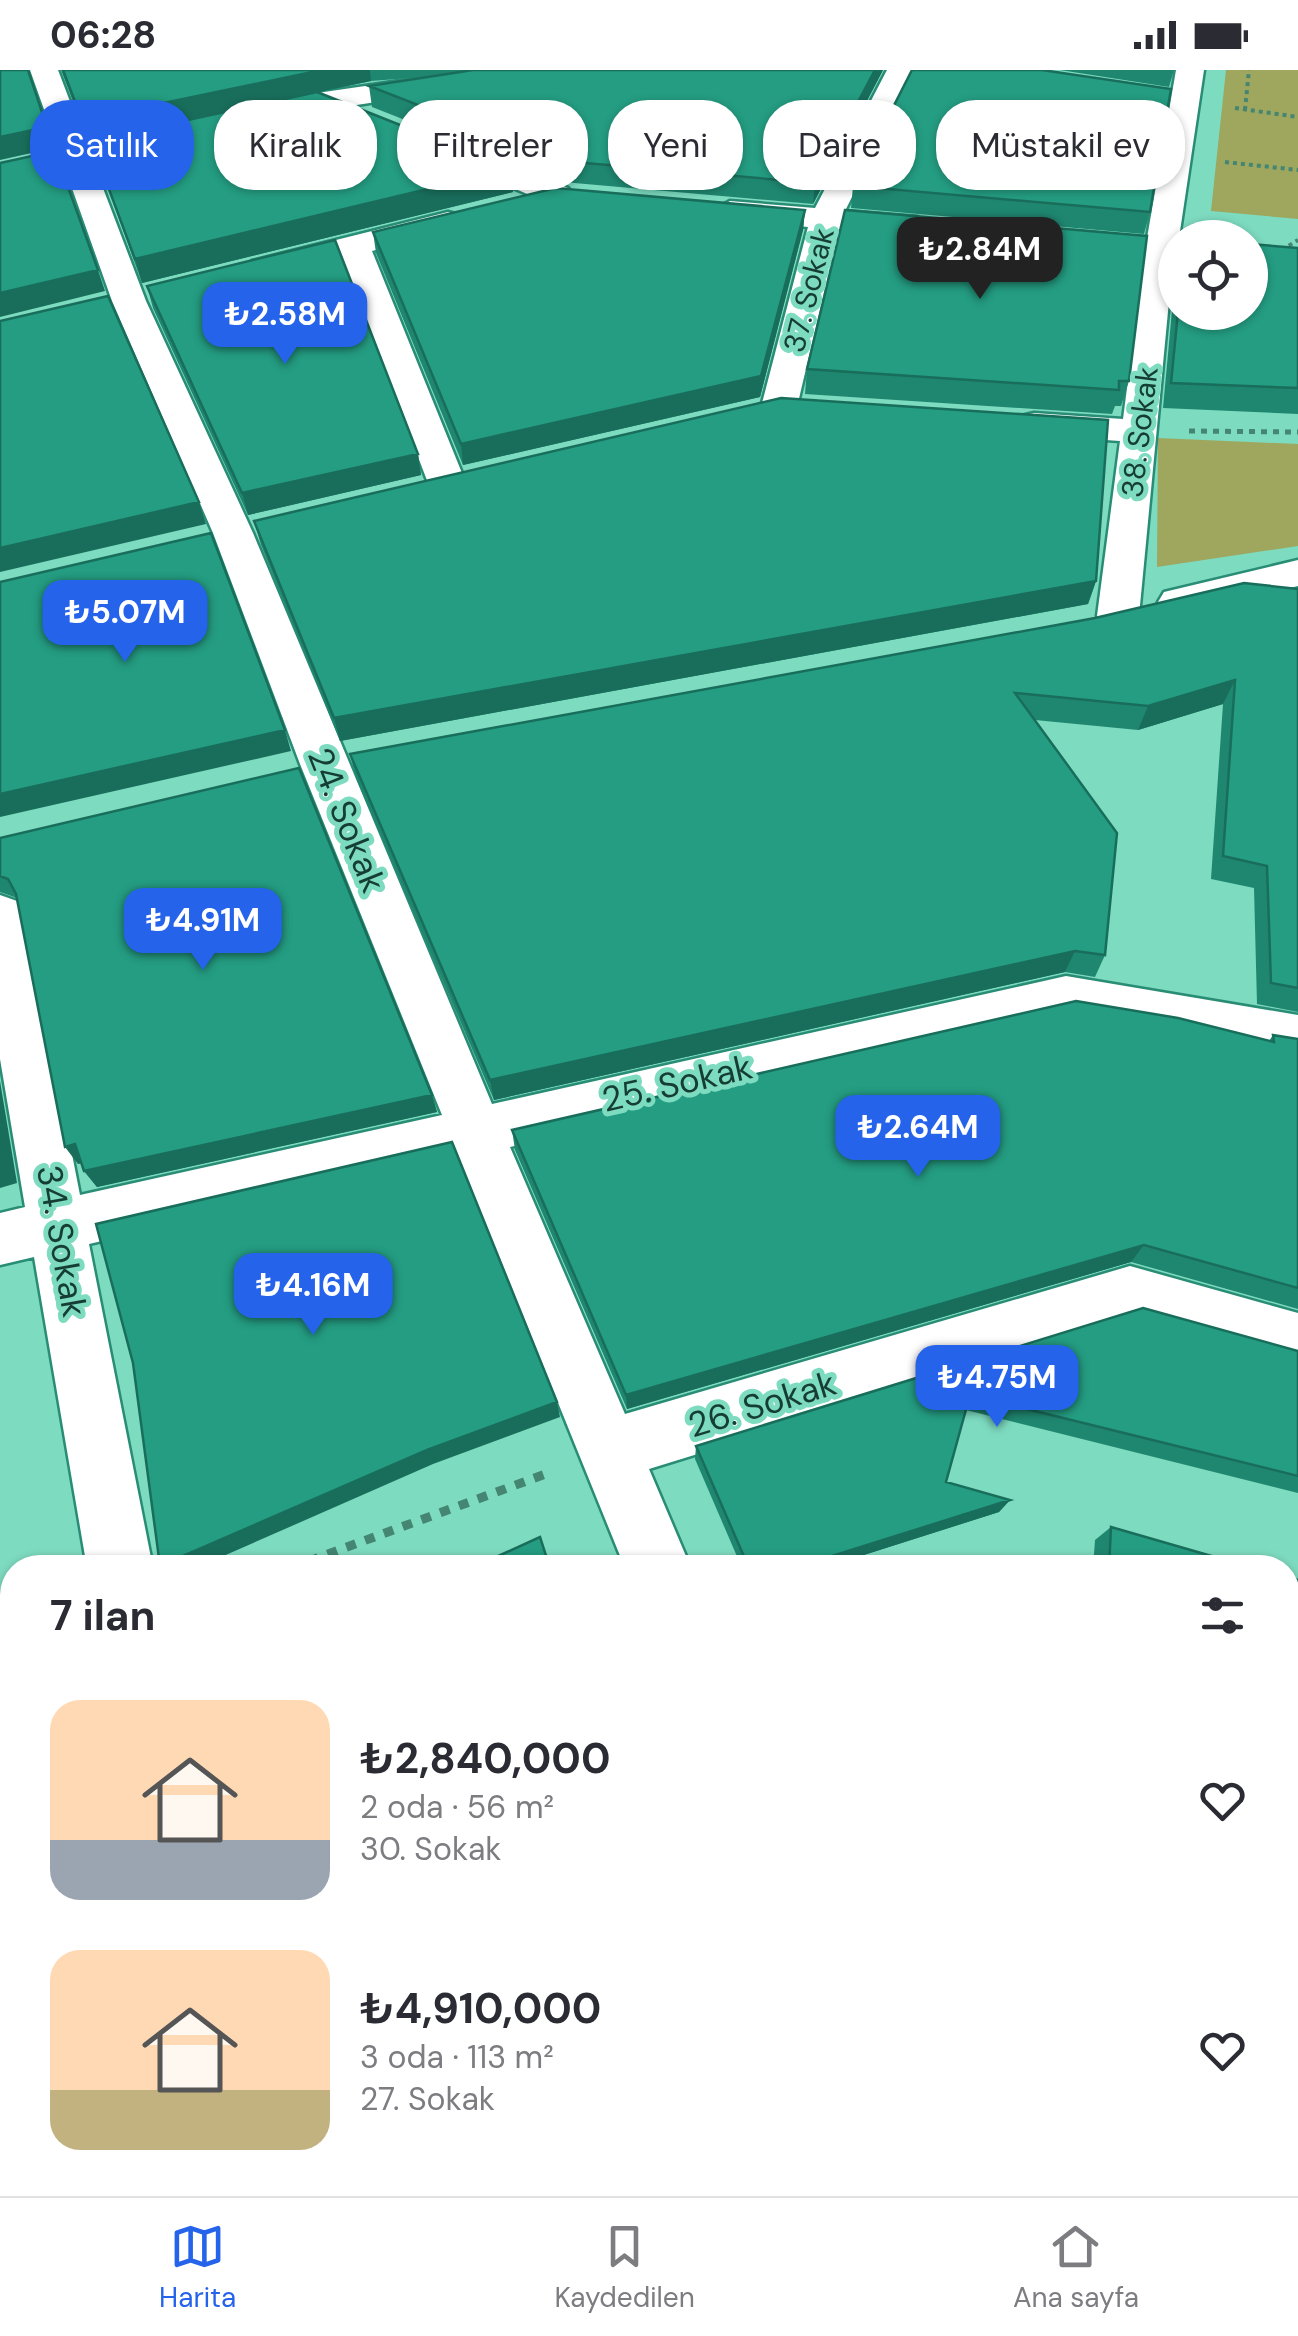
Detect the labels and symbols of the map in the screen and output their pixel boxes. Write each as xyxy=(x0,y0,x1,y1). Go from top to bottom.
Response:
pin: ₺2.84M xyxy=(899,217,1061,302)
street label: 37. Sokak xyxy=(774,224,843,356)
pin: ₺2.58M xyxy=(204,282,366,367)
street label: 38. Sokak xyxy=(1112,364,1167,500)
pin: ₺5.07M xyxy=(44,580,206,665)
street label: 24. Sokak xyxy=(297,741,397,900)
pin: ₺4.91M xyxy=(122,888,284,973)
street label: 25. Sokak xyxy=(597,1043,757,1123)
pin: ₺2.64M xyxy=(837,1095,999,1180)
street label: 34. Sokak xyxy=(26,1161,98,1321)
pin: ₺4.16M xyxy=(232,1253,394,1338)
pin: ₺4.75M xyxy=(916,1345,1078,1430)
street label: 26. Sokak xyxy=(682,1360,842,1448)

